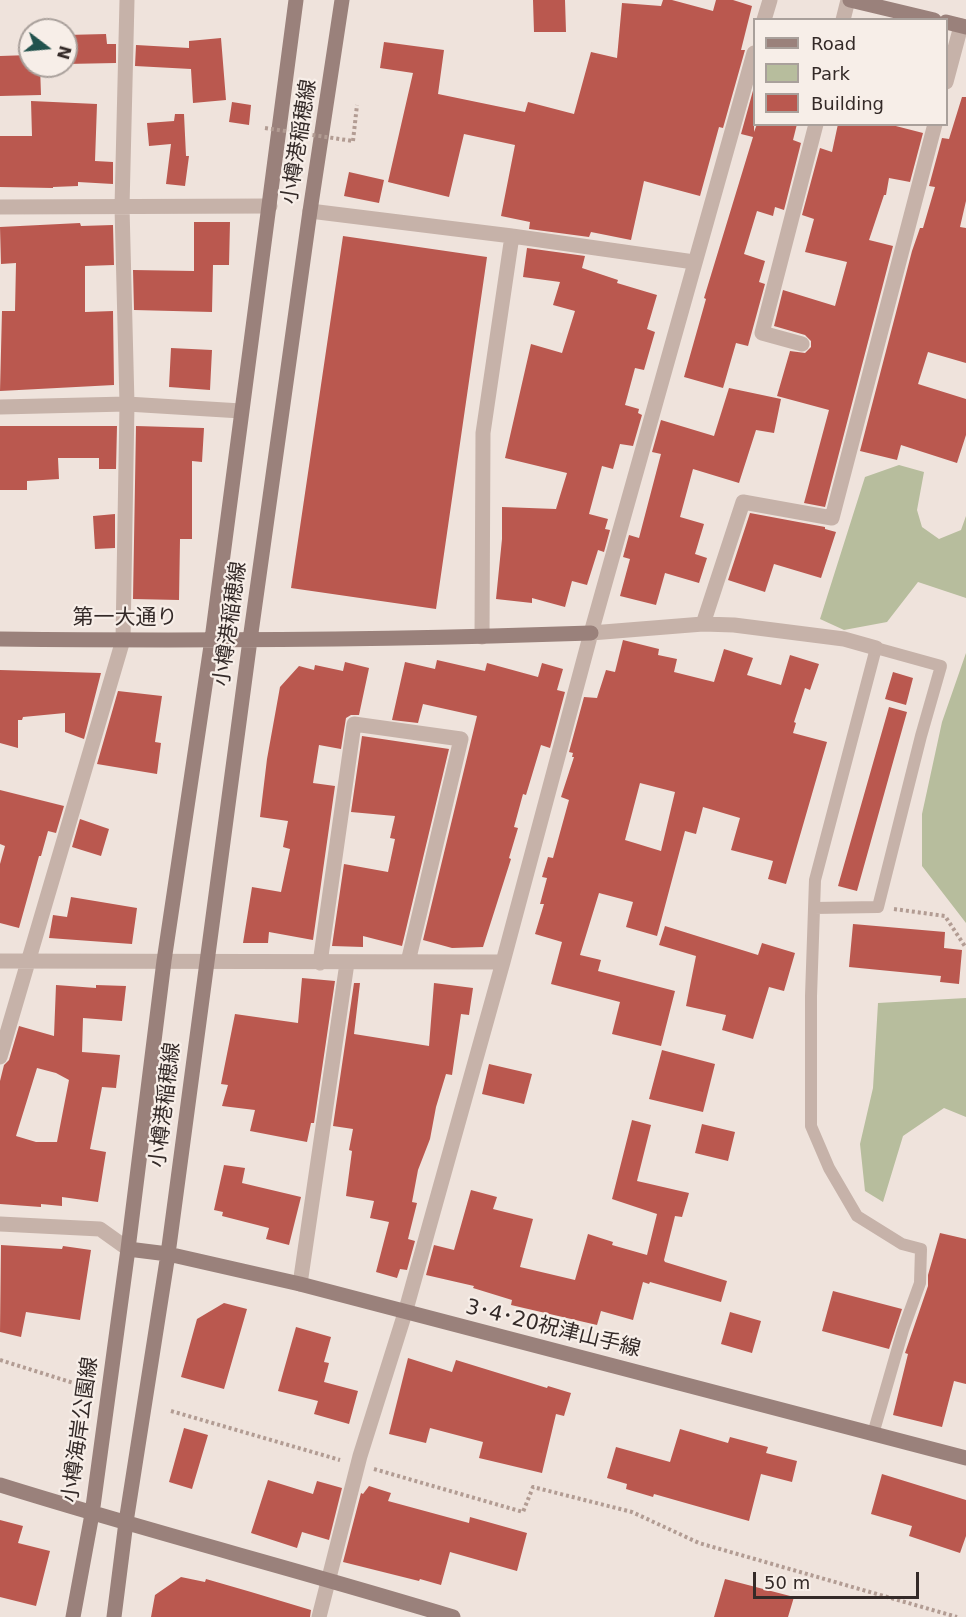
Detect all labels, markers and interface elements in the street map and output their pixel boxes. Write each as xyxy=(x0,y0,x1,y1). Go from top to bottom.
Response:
north arrow xyxy=(18,18,78,78)
legend xyxy=(753,18,948,126)
text: Road xyxy=(811,33,856,54)
text: N xyxy=(53,43,75,62)
text: Park xyxy=(811,63,850,84)
street label: 小樽港稲穂線 xyxy=(278,78,322,206)
text: Building xyxy=(811,93,884,114)
street label: 小樽港稲穂線 xyxy=(210,560,252,688)
street label: 第一大通り xyxy=(73,606,177,632)
street label: 小樽港稲穂線 xyxy=(146,1041,186,1169)
street label: 3･4･20祝津山手線 xyxy=(463,1295,643,1363)
street label: 小樽海岸公園線 xyxy=(58,1355,104,1505)
scale bar xyxy=(756,1560,922,1598)
text: 50 m xyxy=(764,1572,810,1593)

